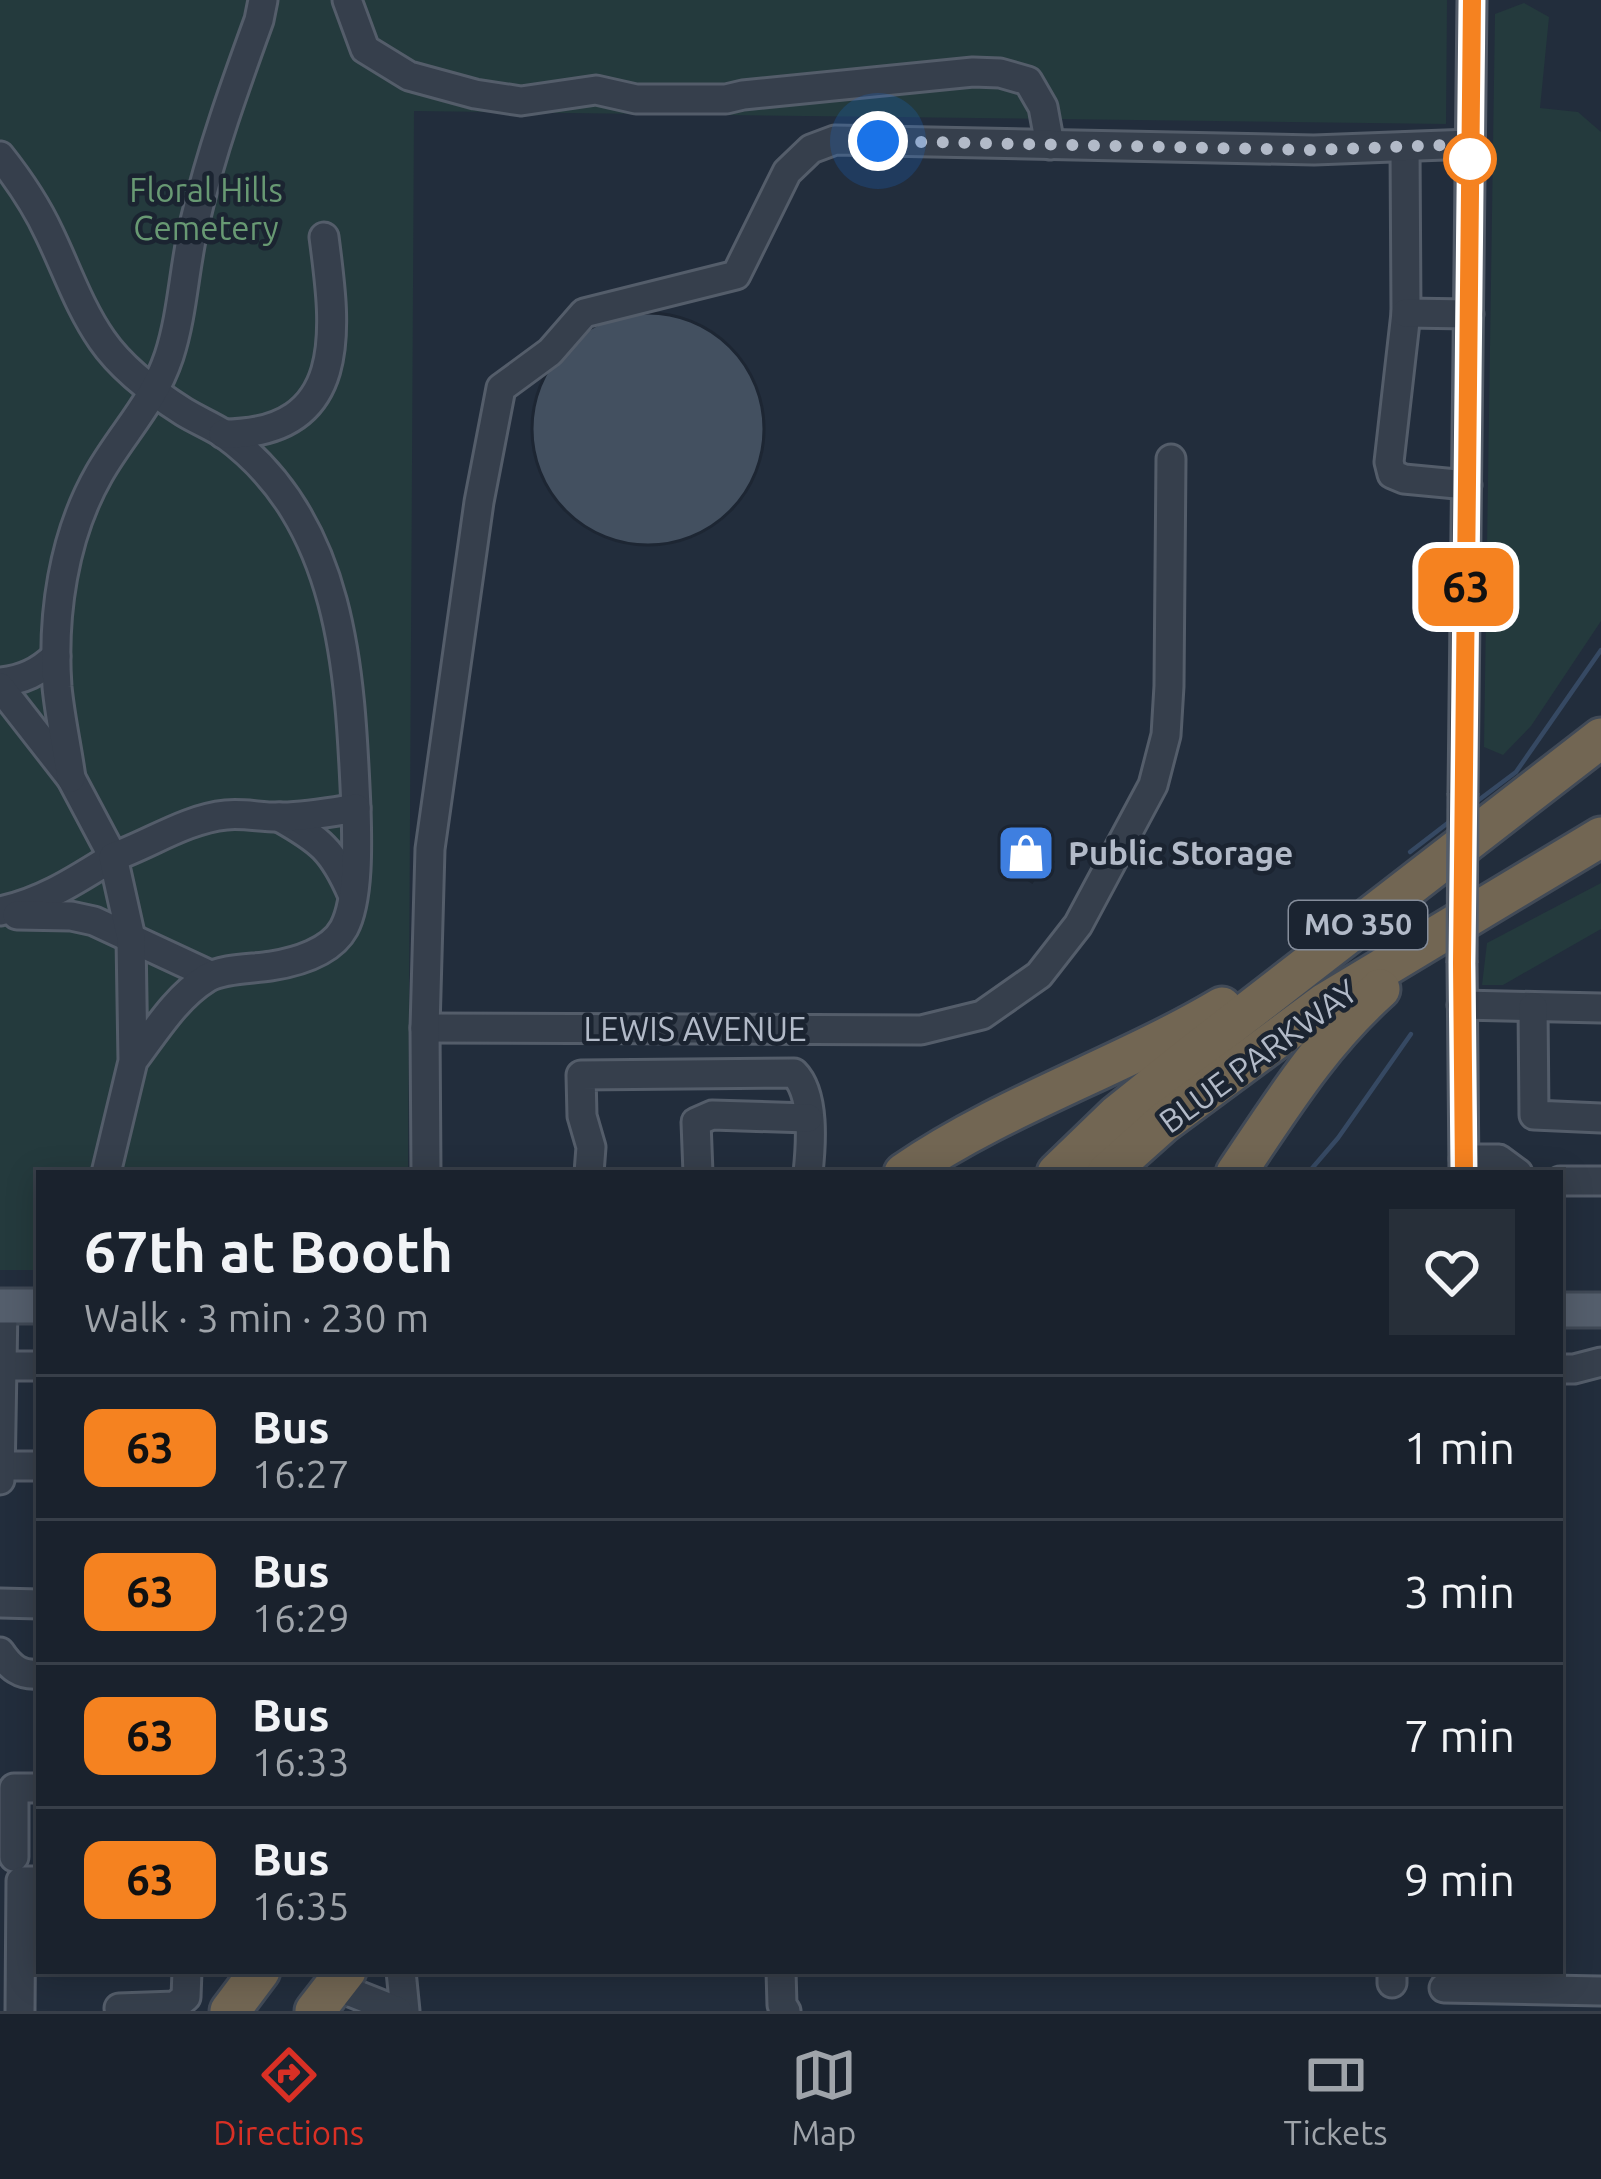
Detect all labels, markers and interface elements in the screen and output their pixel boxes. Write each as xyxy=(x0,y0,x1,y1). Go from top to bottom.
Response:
your location xyxy=(848,111,908,171)
unlabelled marker xyxy=(1445,134,1495,184)
park label: Floral Hills Cemetery xyxy=(129,171,283,246)
line badge: 63 xyxy=(1412,548,1520,626)
text: 63 xyxy=(1442,563,1490,610)
shop icon: Public Storage xyxy=(995,822,1057,884)
place label: Public Storage xyxy=(1068,834,1293,871)
road number: MO 350 xyxy=(1289,901,1427,949)
street label: BLUE PARKWAY xyxy=(1152,971,1364,1140)
street label: LEWIS AVENUE xyxy=(584,1010,806,1047)
button: heart xyxy=(1389,1209,1515,1335)
text: 67th at Booth xyxy=(84,1219,453,1283)
text: Walk · 3 min · 230 m xyxy=(84,1296,429,1339)
text: Bus xyxy=(252,1401,329,1452)
text: 1 min xyxy=(1404,1422,1515,1473)
text: 63 xyxy=(126,1424,174,1471)
text: 16:27 xyxy=(252,1452,350,1495)
text: Bus xyxy=(252,1545,329,1596)
text: 3 min xyxy=(1404,1566,1515,1617)
text: 63 xyxy=(126,1568,174,1615)
text: 16:29 xyxy=(252,1596,350,1639)
text: Bus xyxy=(252,1689,329,1740)
text: 7 min xyxy=(1404,1710,1515,1761)
text: 63 xyxy=(126,1712,174,1759)
text: 16:33 xyxy=(252,1740,350,1783)
text: Bus xyxy=(252,1833,329,1884)
text: 9 min xyxy=(1404,1854,1515,1905)
text: 63 xyxy=(126,1856,174,1903)
text: 16:35 xyxy=(252,1884,350,1927)
tab: Directions xyxy=(213,2042,364,2151)
tab: Map xyxy=(791,2042,857,2151)
tab: Tickets xyxy=(1284,2042,1388,2151)

